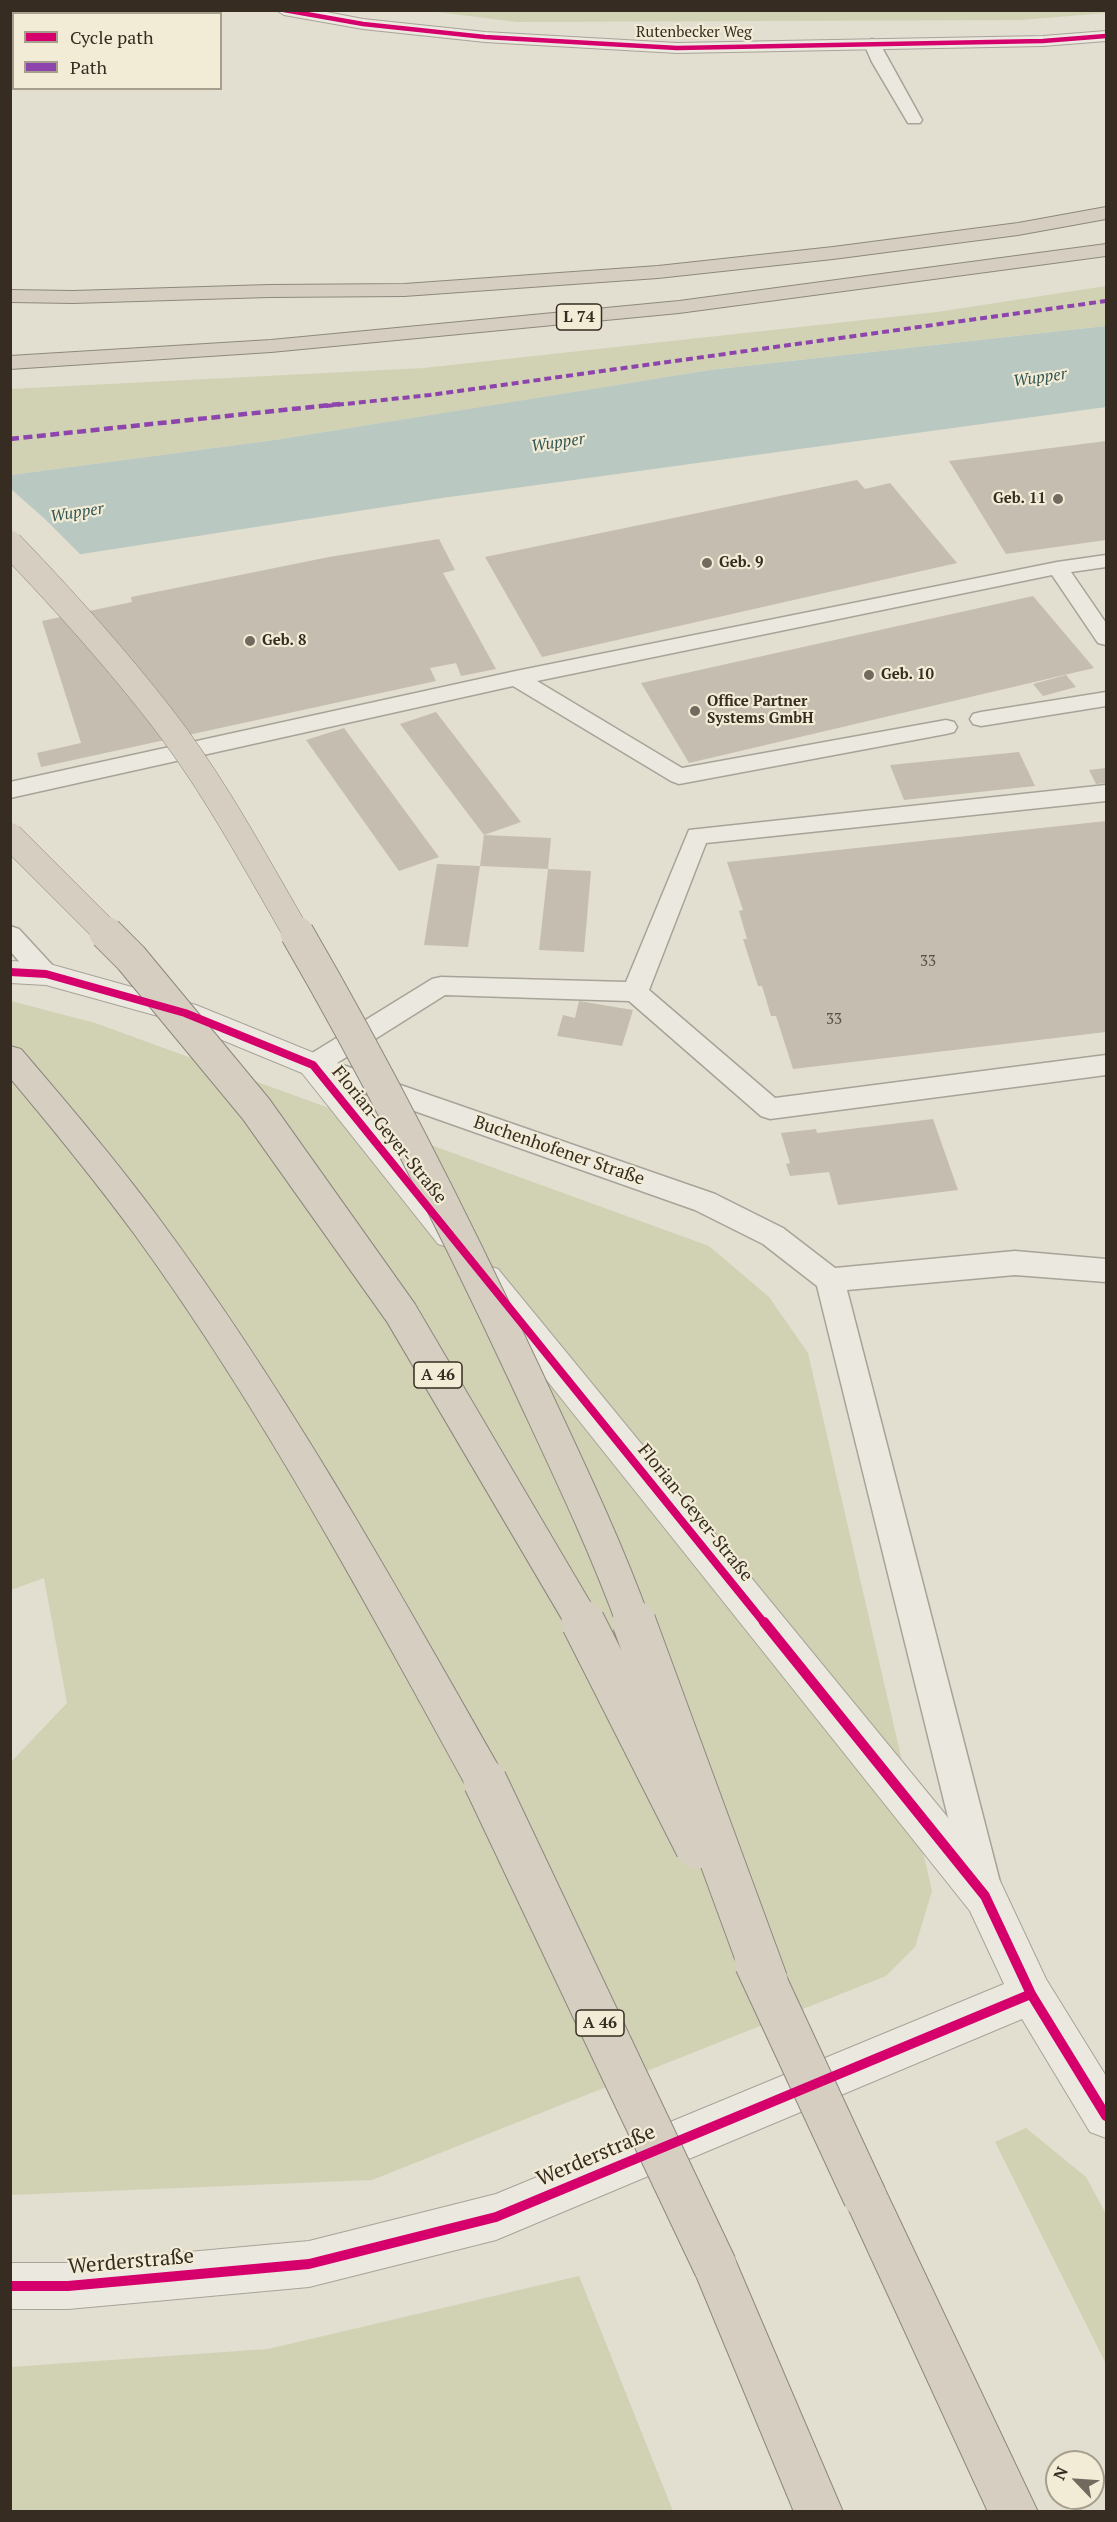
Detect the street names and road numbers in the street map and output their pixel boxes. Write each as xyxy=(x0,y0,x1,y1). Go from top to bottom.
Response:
street label: Rutenbecker Weg xyxy=(636,24,752,42)
road number: L 74 xyxy=(556,304,602,330)
street label: Florian-Geyer-Straße xyxy=(327,1062,451,1208)
street label: Buchenhofener Straße xyxy=(471,1112,647,1190)
road number: A 46 xyxy=(414,1362,462,1388)
street label: Florian-Geyer-Straße xyxy=(633,1440,757,1586)
road number: A 46 xyxy=(576,2010,624,2036)
street label: Werderstraße xyxy=(533,2120,659,2192)
street label: Werderstraße xyxy=(67,2244,195,2280)

